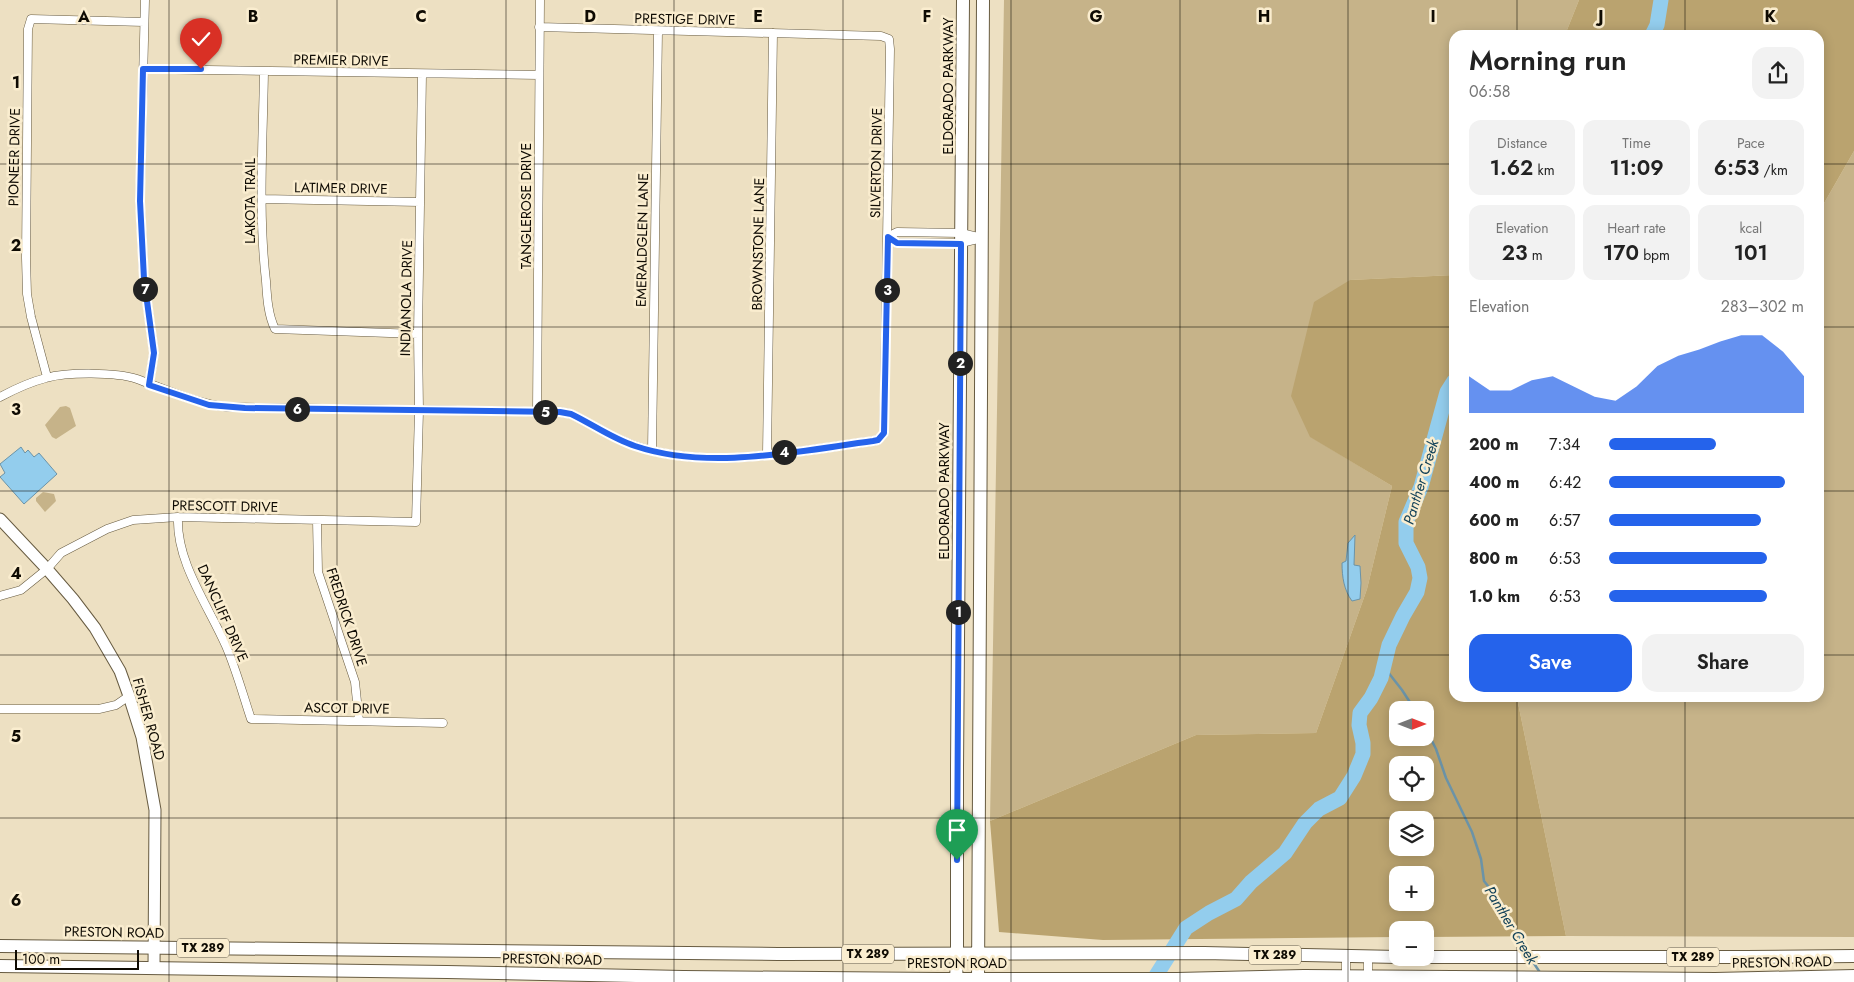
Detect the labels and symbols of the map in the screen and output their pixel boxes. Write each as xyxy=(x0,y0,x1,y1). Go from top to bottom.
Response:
text: A xyxy=(77,5,90,28)
text: B xyxy=(248,5,258,28)
text: C xyxy=(415,5,427,28)
text: D xyxy=(584,5,596,28)
text: E xyxy=(753,5,763,28)
text: F xyxy=(923,5,931,28)
text: G xyxy=(1089,5,1103,28)
text: H xyxy=(1258,5,1270,28)
text: I xyxy=(1430,5,1436,28)
text: J xyxy=(1595,5,1604,28)
text: K xyxy=(1764,5,1776,28)
street label: PRESTIGE DRIVE xyxy=(634,8,736,30)
street label: ELDORADO PARKWAY xyxy=(938,17,958,155)
pin xyxy=(180,18,222,69)
street label: PREMIER DRIVE xyxy=(293,49,389,71)
text: 1 xyxy=(12,71,20,94)
street label: PIONEER DRIVE xyxy=(3,108,25,206)
street label: SILVERTON DRIVE xyxy=(865,108,887,218)
street label: TANGLEROSE DRIVE xyxy=(516,143,536,269)
street label: LAKOTA TRAIL xyxy=(240,157,260,244)
street label: EMERALDGLEN LANE xyxy=(631,173,653,307)
street label: LATIMER DRIVE xyxy=(294,177,388,199)
street label: BROWNSTONE LANE xyxy=(747,177,769,311)
text: 2 xyxy=(11,234,21,257)
street label: INDIANOLA DRIVE xyxy=(395,240,417,356)
pin: 7 xyxy=(132,276,158,302)
pin: 3 xyxy=(874,278,900,302)
pin: 2 xyxy=(948,350,972,376)
pin: 6 xyxy=(284,396,310,422)
text: 3 xyxy=(11,398,21,421)
pin: 5 xyxy=(532,400,558,424)
street label: ELDORADO PARKWAY xyxy=(934,422,954,560)
water label: Panther Creek xyxy=(1398,436,1445,527)
pin: 4 xyxy=(772,440,796,464)
street label: PRESCOTT DRIVE xyxy=(172,495,278,517)
street label: DANCLIFF DRIVE xyxy=(193,561,253,665)
text: 4 xyxy=(10,562,22,585)
street label: FREDRICK DRIVE xyxy=(322,565,372,669)
pin: 1 xyxy=(946,600,970,624)
street label: FISHER ROAD xyxy=(128,675,170,763)
street label: ASCOT DRIVE xyxy=(304,697,390,719)
north arrow xyxy=(1389,701,1434,746)
text: 5 xyxy=(11,725,21,748)
pin xyxy=(936,809,978,860)
water label: Panther Creek xyxy=(1479,882,1543,969)
text: 6 xyxy=(11,889,21,912)
street label: PRESTON ROAD xyxy=(64,921,164,943)
road number: TX 289 xyxy=(177,938,229,958)
road number: TX 289 xyxy=(842,944,894,964)
road number: TX 289 xyxy=(1249,946,1301,964)
scale bar xyxy=(15,947,139,970)
street label: PRESTON ROAD xyxy=(502,948,602,970)
road number: TX 289 xyxy=(1667,948,1719,966)
street label: PRESTON ROAD xyxy=(1732,951,1832,973)
street label: PRESTON ROAD xyxy=(907,953,1007,973)

